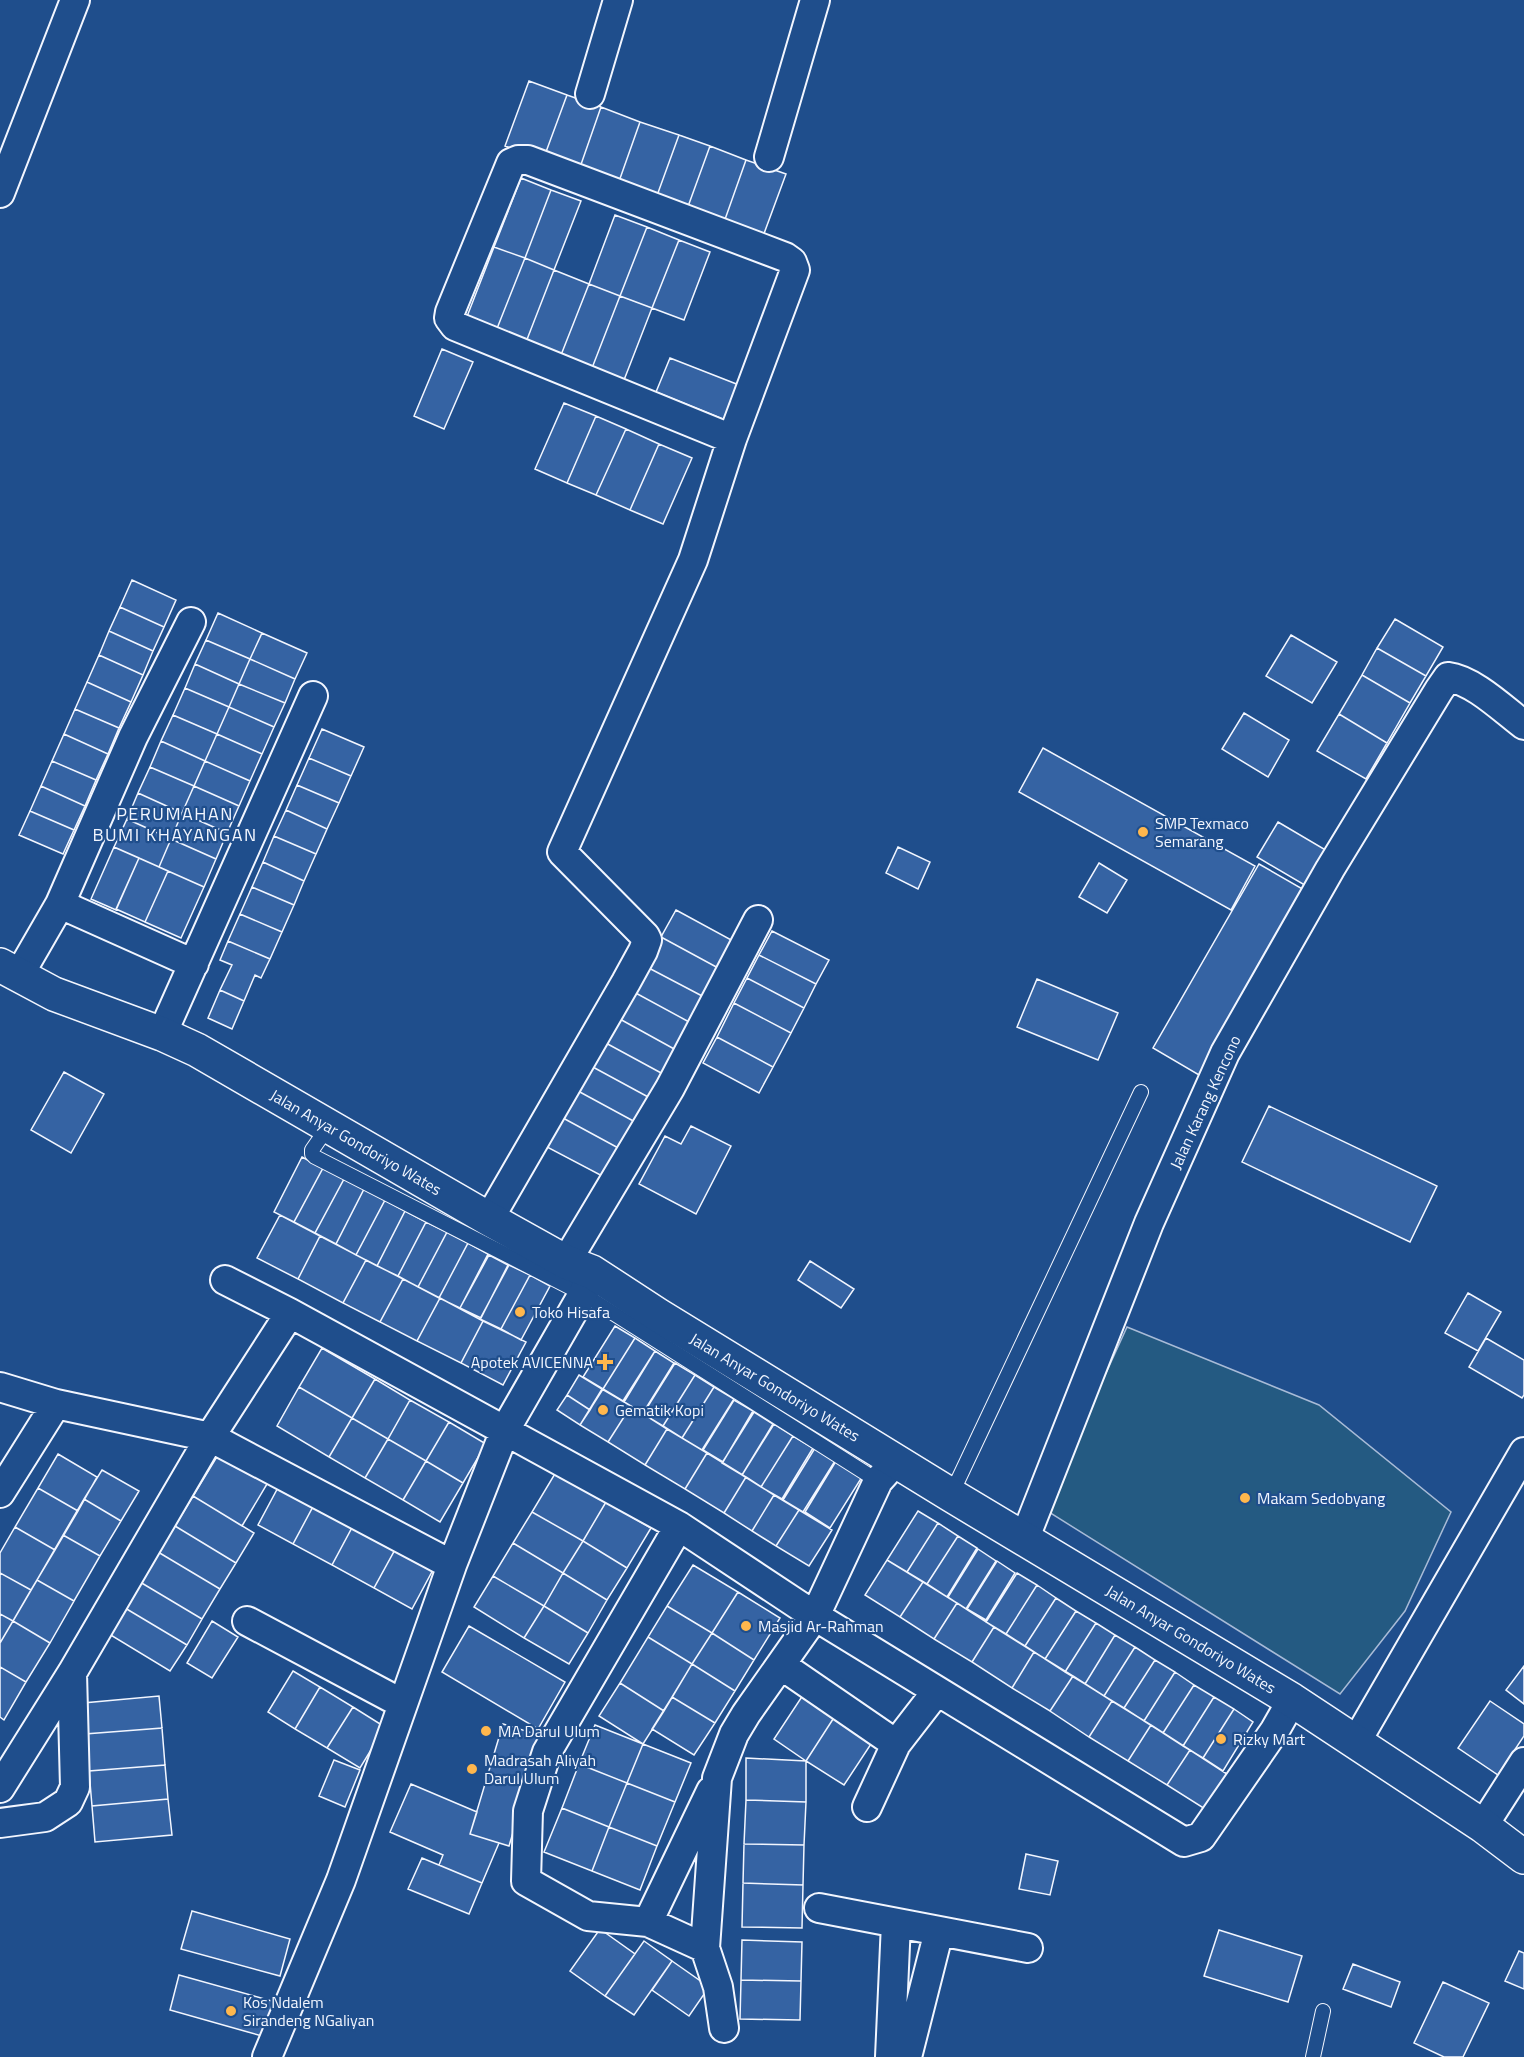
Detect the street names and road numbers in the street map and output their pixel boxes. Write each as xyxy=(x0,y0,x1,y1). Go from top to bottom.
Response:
street label: Jalan Karang Kencono xyxy=(1163,1031,1247,1173)
street label: Jalan Anyar Gondoriyo Wates xyxy=(266,1083,446,1201)
street label: Jalan Anyar Gondoriyo Wates xyxy=(685,1327,865,1447)
street label: Jalan Anyar Gondoriyo Wates xyxy=(1101,1579,1281,1699)

